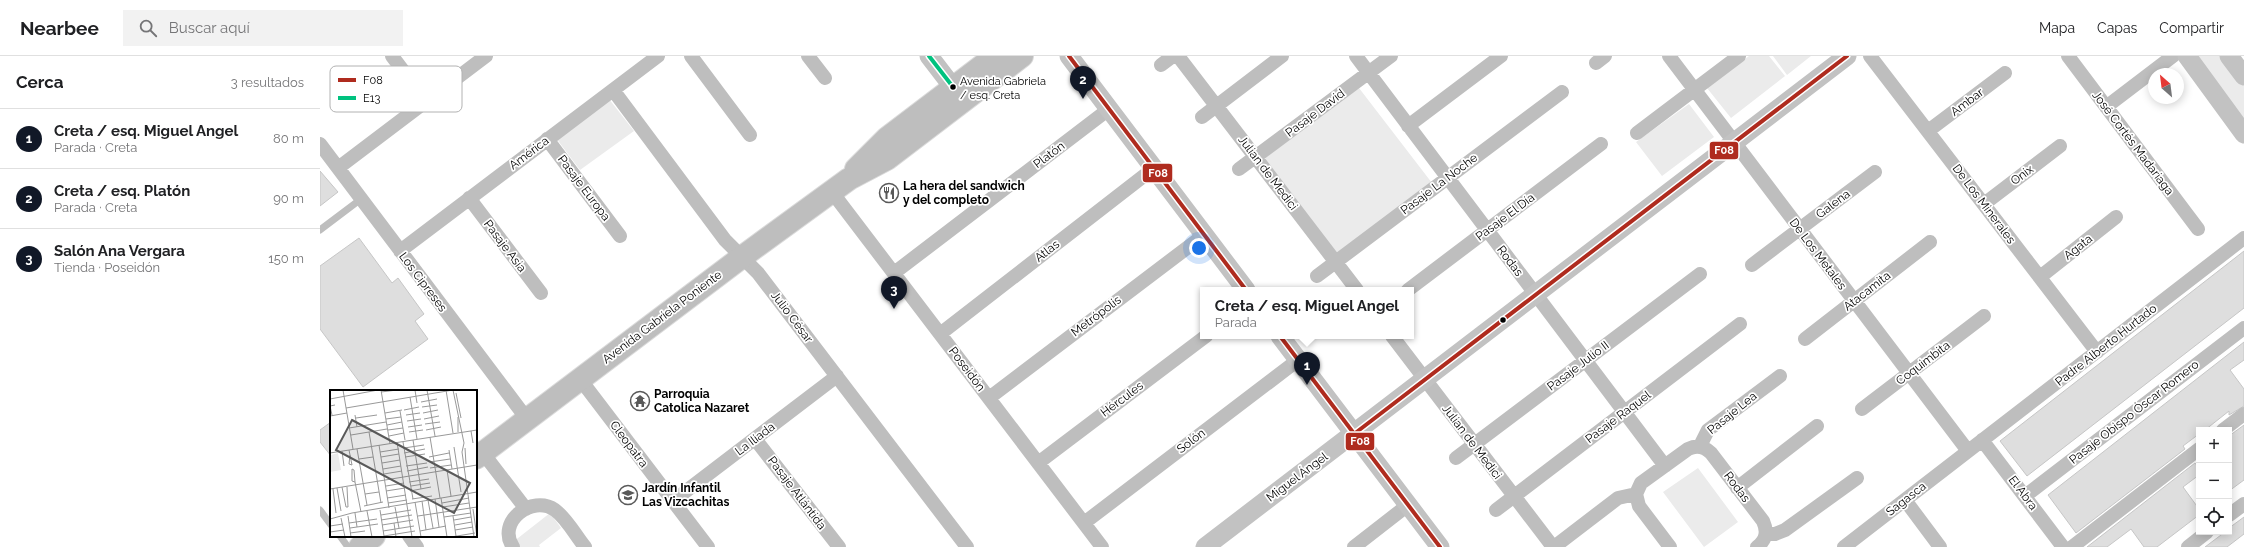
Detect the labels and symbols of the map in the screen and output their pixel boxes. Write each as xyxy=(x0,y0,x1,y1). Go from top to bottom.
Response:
legend xyxy=(330,66,462,112)
pin: 2 xyxy=(1070,66,1096,99)
north arrow xyxy=(2148,68,2184,104)
text: F08 xyxy=(363,74,383,87)
place label: Avenida Gabriela / esq. Creta xyxy=(960,75,1046,102)
marker: Avenida Gabriela / esq. Creta xyxy=(948,82,958,92)
street label: Ambar xyxy=(1948,85,1987,119)
street label: Pasaje David xyxy=(1283,86,1347,140)
street label: José Cortés Madariaga xyxy=(2089,88,2177,198)
text: E13 xyxy=(363,92,380,105)
street label: Julian de Medici xyxy=(1235,133,1301,213)
street label: América xyxy=(506,134,552,172)
street label: Platón xyxy=(1031,139,1067,171)
line badge: F08 xyxy=(1709,141,1739,160)
text: F08 xyxy=(1714,144,1734,157)
street label: Pasaje La Noche xyxy=(1398,151,1480,217)
street label: Pasaje Europa xyxy=(555,152,613,224)
street label: De Los Minerales xyxy=(1950,162,2018,247)
street label: Onix xyxy=(2008,162,2036,188)
line badge: F08 xyxy=(1142,163,1173,183)
text: F08 xyxy=(1148,167,1168,180)
place label: La hera del sandwich y del completo xyxy=(903,179,1025,207)
restaurant icon: La hera del sandwich y del completo xyxy=(878,182,900,204)
street label: Galena xyxy=(1813,187,1853,221)
street label: Pasaje El Día xyxy=(1473,190,1537,244)
street label: De Los Metales xyxy=(1787,216,1849,293)
street label: Pasaje Asia xyxy=(481,217,529,275)
street label: Agata xyxy=(2061,232,2095,262)
street label: Atlas xyxy=(1032,237,1062,265)
your location xyxy=(1189,238,1209,258)
street label: Rodas xyxy=(1494,243,1526,279)
street label: Los Cipreses xyxy=(396,250,450,315)
street label: Avenida Gabriela Poniente xyxy=(600,267,724,367)
street label: Atacamita xyxy=(1841,268,1893,314)
pin: 3 xyxy=(881,276,907,309)
street label: Julio César xyxy=(768,289,816,346)
street label: Metrópolis xyxy=(1068,293,1124,339)
street label: Padre Alberto Hurtado xyxy=(2053,301,2159,389)
unlabelled marker xyxy=(1498,315,1508,325)
street label: Pasaje Julio II xyxy=(1544,338,1612,394)
street label: Coquimbita xyxy=(1893,338,1953,388)
street label: Poseidón xyxy=(946,344,988,394)
pin: 1 xyxy=(1294,352,1320,385)
street label: Pasaje Obispo Óscar Romero xyxy=(2066,357,2202,467)
street label: Hércules xyxy=(1098,378,1146,420)
place label: Parroquia Catolica Nazaret xyxy=(654,387,750,415)
street label: Pasaje Raquel xyxy=(1583,387,1654,446)
street label: Pasaje Lea xyxy=(1704,389,1760,437)
inset map xyxy=(330,390,477,537)
temple icon: Parroquia Catolica Nazaret xyxy=(629,390,651,412)
street label: Julian de Medici xyxy=(1439,402,1505,482)
street label: Cleopatra xyxy=(607,418,651,470)
street label: La Iliada xyxy=(732,420,778,458)
street label: Solón xyxy=(1174,426,1208,456)
line badge: F08 xyxy=(1345,432,1375,451)
text: F08 xyxy=(1350,435,1370,448)
street label: Miguel Ángel xyxy=(1264,449,1331,505)
street label: Pasaje Atlántida xyxy=(765,454,829,532)
street label: Rodas xyxy=(1721,469,1753,505)
street label: El Abra xyxy=(2006,473,2040,513)
street label: Sagasca xyxy=(1883,479,1929,519)
place label: Jardín Infantil Las Vizcachitas xyxy=(642,481,730,509)
school or university icon: Jardín Infantil Las Vizcachitas xyxy=(617,484,639,506)

